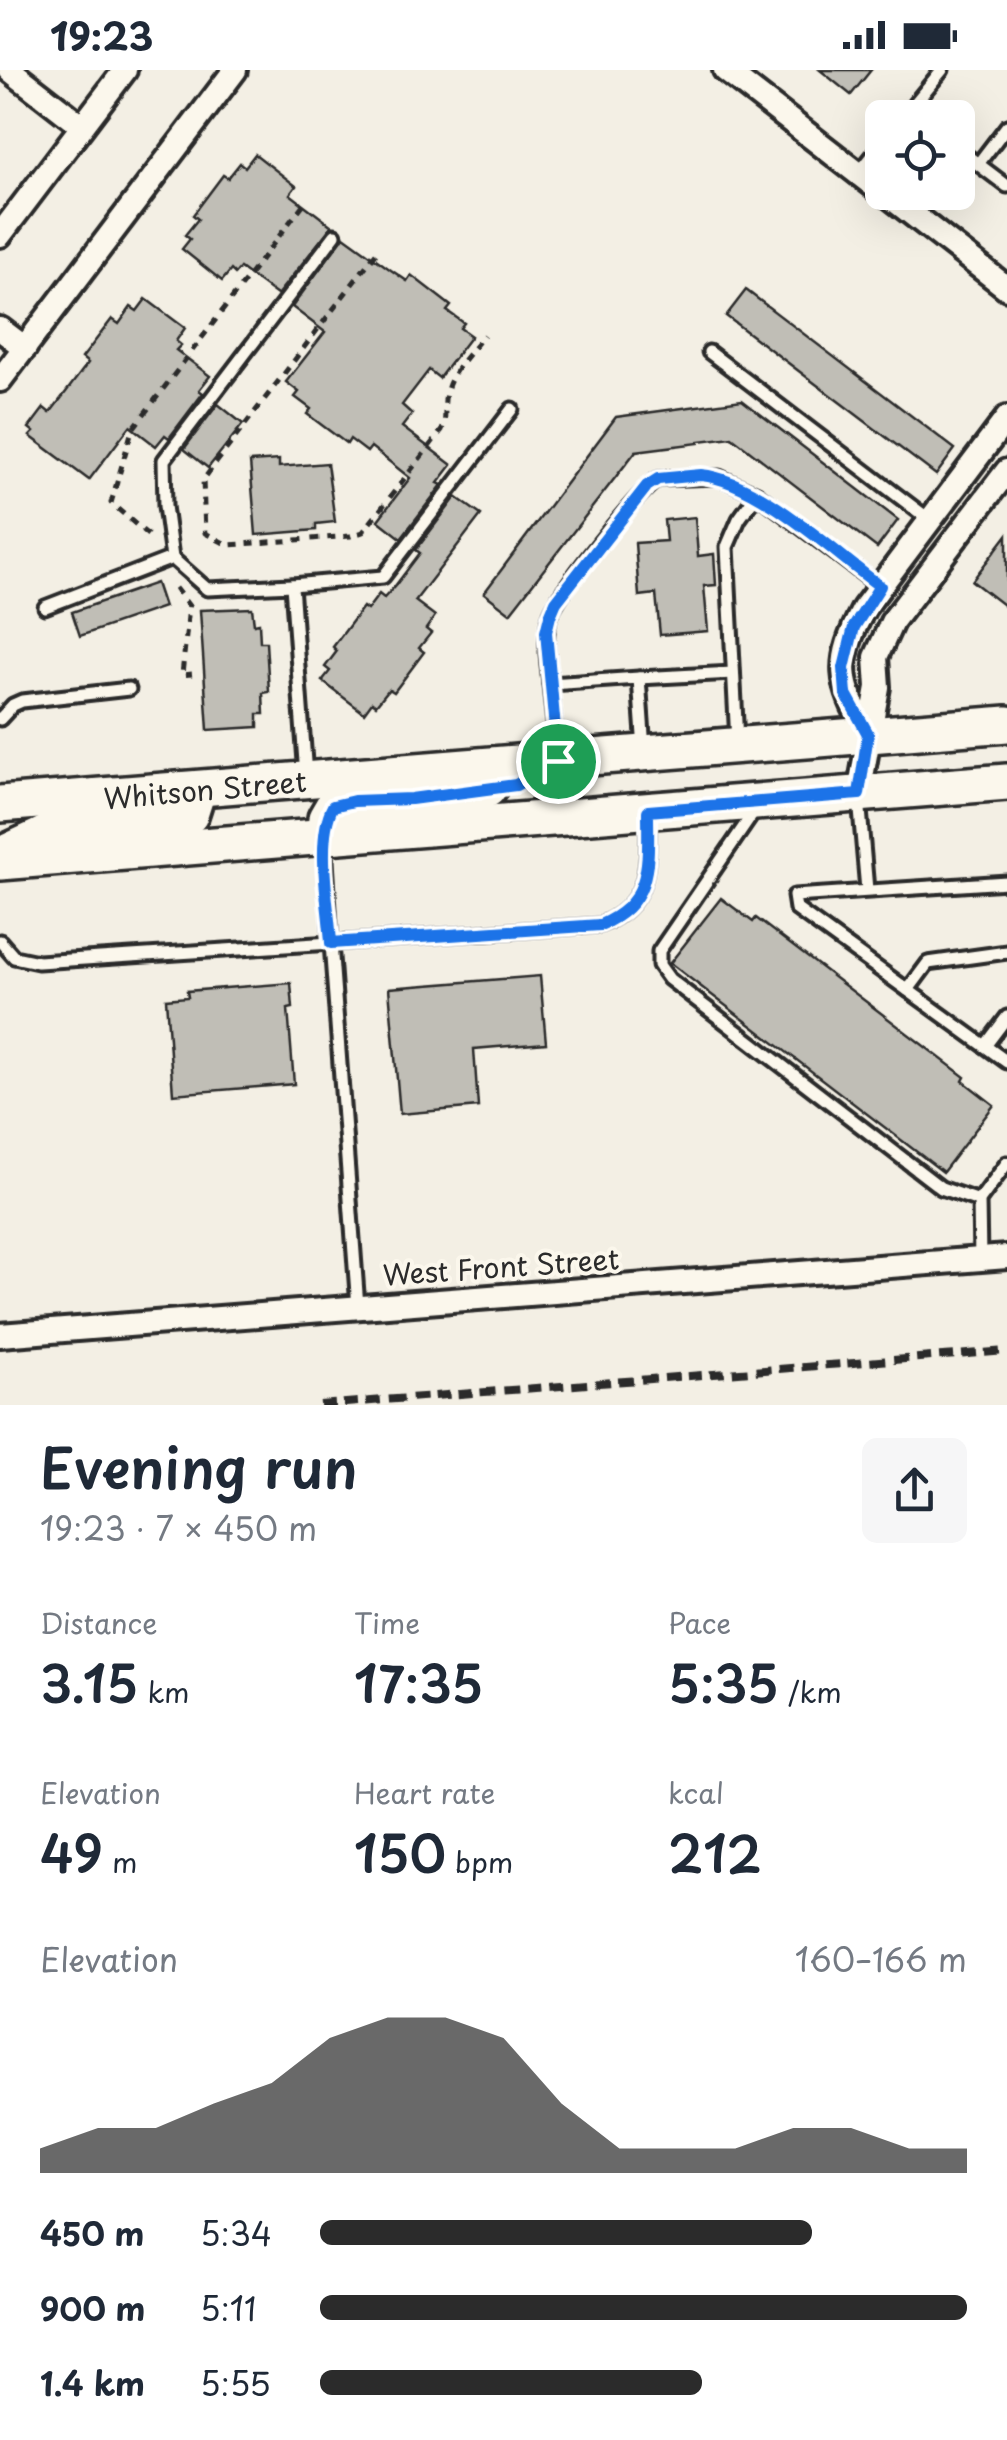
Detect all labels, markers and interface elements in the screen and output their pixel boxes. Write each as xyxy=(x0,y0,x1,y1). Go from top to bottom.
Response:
text: 19:23 xyxy=(50,7,153,64)
map controls xyxy=(865,100,975,210)
button: locate xyxy=(865,100,975,210)
pin xyxy=(516,719,601,804)
icon: arrive xyxy=(531,734,586,789)
street label: Whitson Street xyxy=(102,759,308,819)
street label: West Front Street xyxy=(381,1236,621,1296)
text: Evening run xyxy=(40,1425,358,1508)
button: share xyxy=(862,1438,967,1543)
text: 19:23 · 7 × 450 m xyxy=(40,1504,317,1552)
text: Distance xyxy=(40,1601,158,1644)
text: Time xyxy=(354,1601,420,1644)
text: Pace xyxy=(668,1601,731,1644)
text: 3.15 xyxy=(40,1644,138,1720)
text: 17:35 xyxy=(354,1644,483,1720)
text: 5:35 xyxy=(668,1644,779,1720)
text: km xyxy=(138,1670,190,1713)
text: /km xyxy=(779,1670,842,1713)
text: Elevation xyxy=(40,1771,161,1814)
text: Heart rate xyxy=(354,1771,495,1814)
text: kcal xyxy=(668,1771,724,1814)
text: 49 xyxy=(40,1814,103,1890)
text: 150 xyxy=(354,1814,446,1890)
text: 212 xyxy=(668,1814,762,1890)
text: m xyxy=(103,1840,138,1883)
text: bpm xyxy=(446,1840,513,1883)
text: Elevation xyxy=(40,1935,178,1983)
text: 160–166 m xyxy=(795,1935,967,1983)
text: 450 m xyxy=(40,2209,145,2257)
text: 5:34 xyxy=(200,2209,272,2257)
text: 900 m xyxy=(40,2284,145,2332)
text: 5:11 xyxy=(200,2284,257,2332)
text: 1.4 km xyxy=(40,2359,145,2407)
text: 5:55 xyxy=(200,2359,271,2407)

